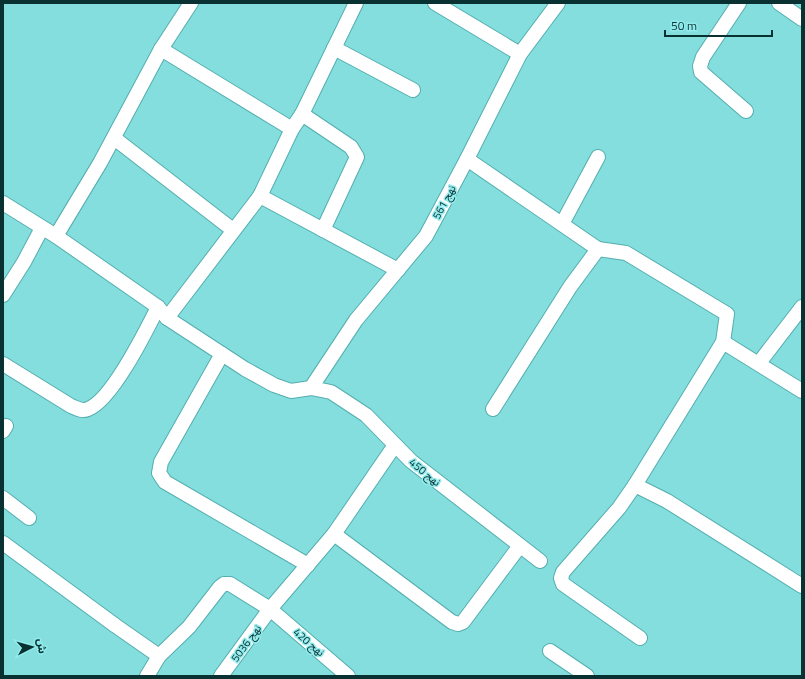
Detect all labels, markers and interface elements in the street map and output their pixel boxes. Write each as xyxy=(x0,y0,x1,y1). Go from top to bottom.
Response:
scale bar xyxy=(665,12,772,38)
text: 50 m xyxy=(671,16,697,35)
street label: نهج 561 xyxy=(428,182,460,222)
street label: نهج 450 xyxy=(406,454,444,490)
street label: نهج 5036 xyxy=(227,621,265,665)
street label: نهج 420 xyxy=(290,624,328,660)
north arrow xyxy=(12,627,52,667)
text: ش xyxy=(33,638,51,654)

